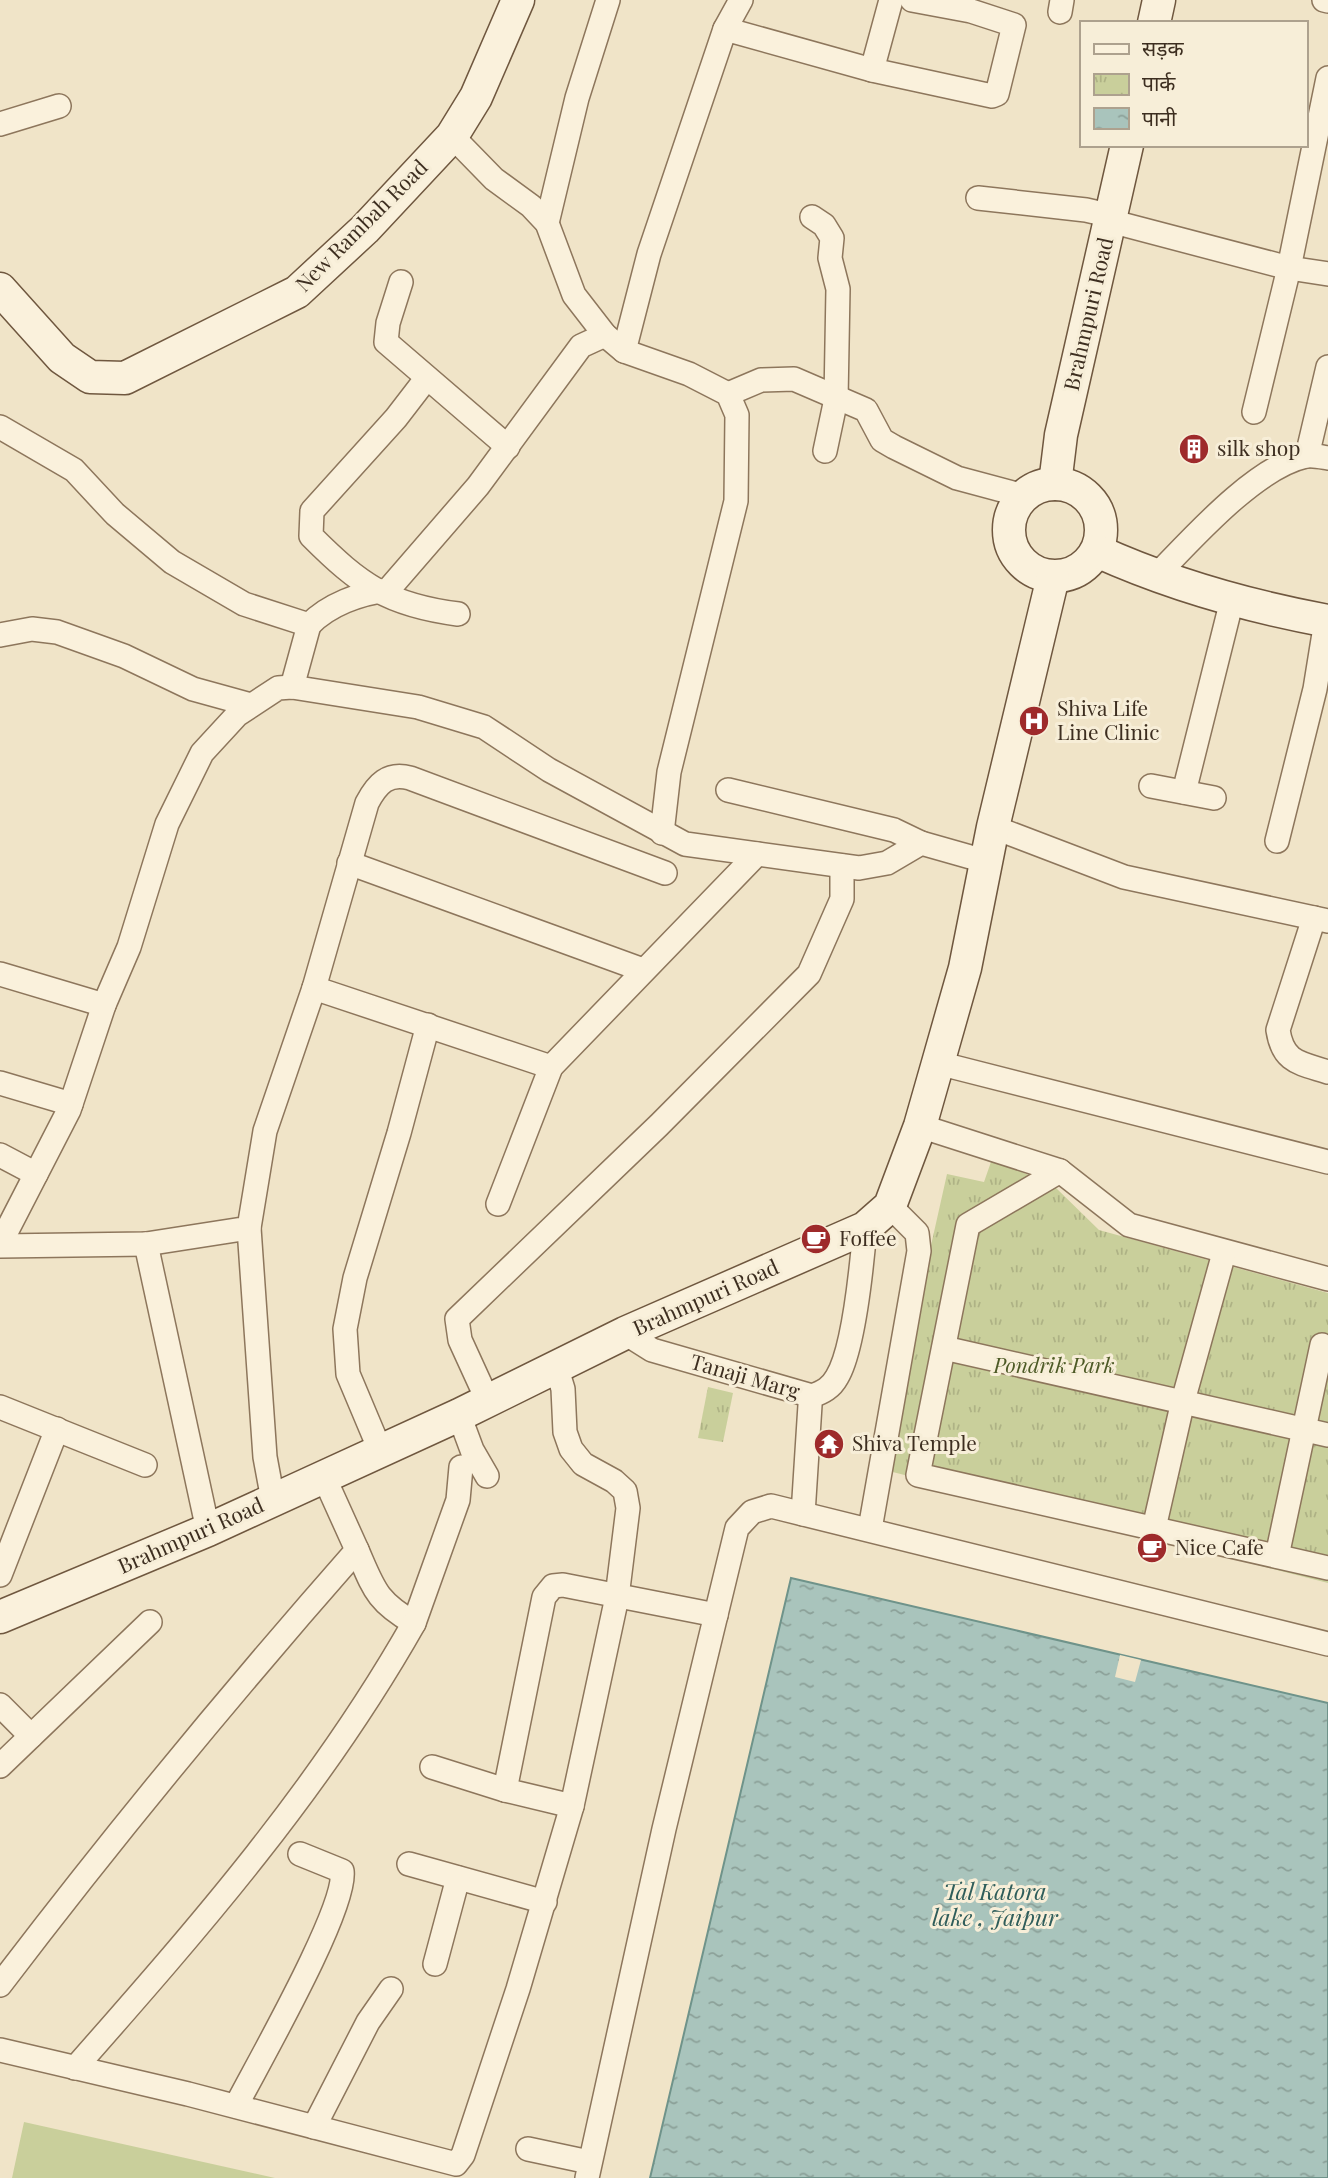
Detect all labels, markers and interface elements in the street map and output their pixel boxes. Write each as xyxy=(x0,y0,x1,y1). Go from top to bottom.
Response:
legend xyxy=(1080,21,1307,147)
text: सड़क xyxy=(1142,33,1184,61)
text: पार्क xyxy=(1142,68,1176,96)
text: पानी xyxy=(1142,103,1177,131)
street label: New Rambah Road xyxy=(288,152,433,297)
street label: Brahmpuri Road xyxy=(1056,234,1118,393)
building icon: silk shop xyxy=(1177,432,1211,466)
place label: silk shop xyxy=(1217,433,1301,461)
place label: Shiva Life Line Clinic xyxy=(1057,693,1159,745)
hospital icon: Shiva Life Line Clinic xyxy=(1017,704,1051,738)
cafe icon: Foffee xyxy=(799,1222,833,1256)
place label: Foffee xyxy=(839,1223,897,1251)
street label: Brahmpuri Road xyxy=(628,1252,782,1341)
street label: Tanaji Marg xyxy=(688,1346,803,1404)
park label: Pondrik Park xyxy=(992,1350,1115,1378)
temple icon: Shiva Temple xyxy=(812,1427,846,1461)
place label: Shiva Temple xyxy=(852,1428,977,1456)
street label: Brahmpuri Road xyxy=(113,1490,267,1579)
cafe icon: Nice Cafe xyxy=(1135,1531,1169,1565)
place label: Nice Cafe xyxy=(1175,1532,1264,1560)
water label: Tal Katora lake , Jaipur xyxy=(932,1875,1059,1932)

